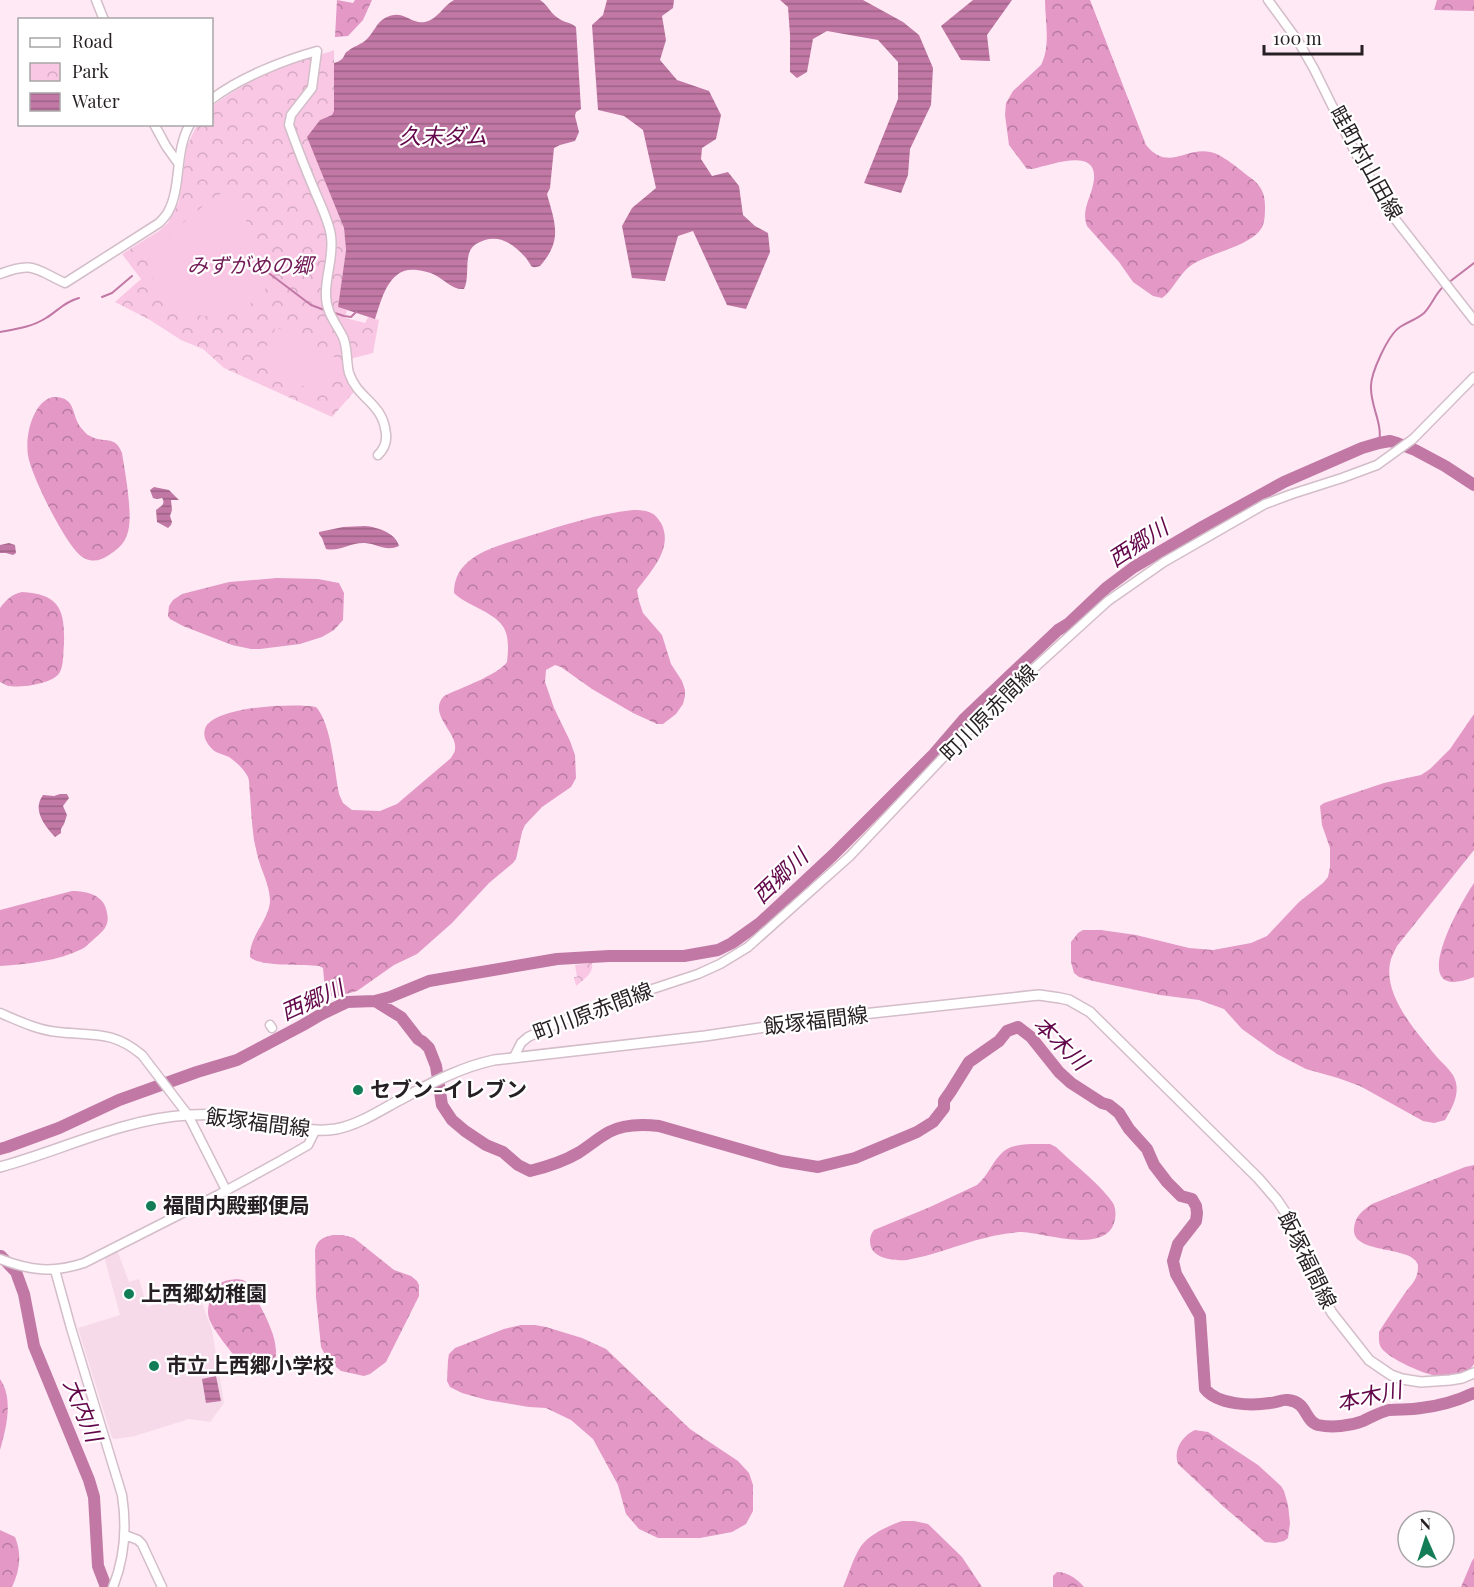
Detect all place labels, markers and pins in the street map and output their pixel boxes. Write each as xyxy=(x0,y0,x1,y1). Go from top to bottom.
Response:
place label: セブン-イレブン xyxy=(370,1074,527,1102)
marker: セブン-イレブン xyxy=(351,1083,365,1097)
place label: 福間内殿郵便局 xyxy=(163,1190,310,1218)
marker: 福間内殿郵便局 xyxy=(144,1199,158,1213)
place label: 上西郷幼稚園 xyxy=(141,1278,267,1306)
marker: 上西郷幼稚園 xyxy=(122,1287,136,1301)
place label: 市立上西郷小学校 xyxy=(166,1350,334,1378)
marker: 市立上西郷小学校 xyxy=(147,1359,161,1373)

